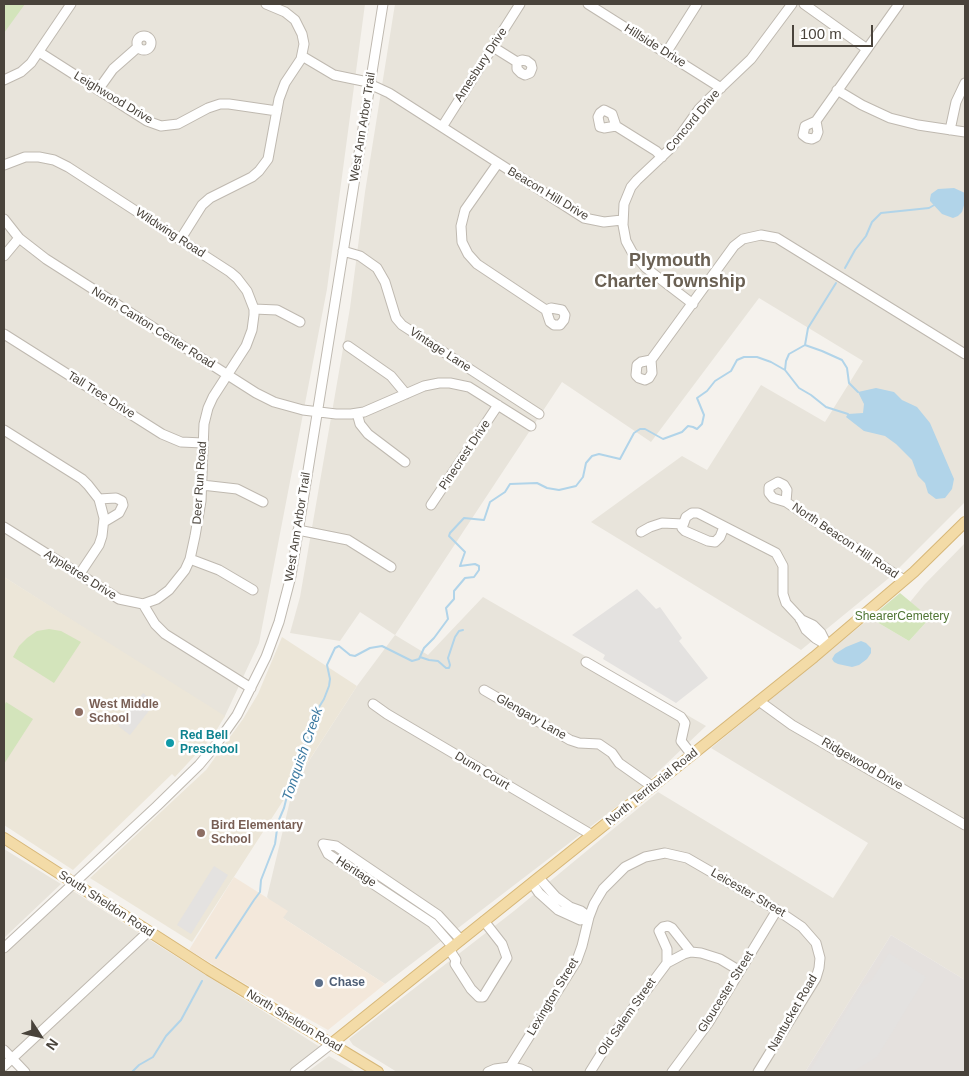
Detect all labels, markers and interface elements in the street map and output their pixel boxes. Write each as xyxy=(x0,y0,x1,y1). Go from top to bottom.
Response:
scale bar xyxy=(794,15,875,47)
street label: Hillside Drive xyxy=(621,21,689,71)
street label: Amesbury Drive xyxy=(452,25,510,105)
text: 100 m xyxy=(800,25,842,42)
street label: Leighwood Drive xyxy=(71,69,155,127)
street label: West Ann Arbor Trail xyxy=(347,71,379,183)
street label: Concord Drive xyxy=(663,87,723,155)
street label: Beacon Hill Drive xyxy=(505,164,591,224)
street label: Wildwing Road xyxy=(133,205,207,261)
district label: Plymouth Charter Township xyxy=(594,250,746,292)
street label: North Canton Center Road xyxy=(89,284,217,372)
street label: Vintage Lane xyxy=(407,325,473,375)
street label: Tall Tree Drive xyxy=(65,369,137,421)
street label: Pinecrest Drive xyxy=(436,417,494,493)
street label: Deer Run Road xyxy=(190,441,210,525)
street label: West Ann Arbor Trail xyxy=(282,471,314,583)
street label: North Beacon Hill Road xyxy=(789,500,901,582)
street label: Appletree Drive xyxy=(41,547,119,603)
park label: ShearerCemetery xyxy=(855,610,949,624)
street label: Glengary Lane xyxy=(493,691,569,743)
place label: West Middle School xyxy=(89,698,159,726)
water label: Tonquish Creek xyxy=(279,705,327,803)
marker: West Middle School xyxy=(73,706,85,718)
place label: Red Bell Preschool xyxy=(180,729,238,757)
street label: Ridgewood Drive xyxy=(819,735,905,793)
marker: Red Bell Preschool xyxy=(164,737,176,749)
street label: North Territorial Road xyxy=(603,746,701,828)
street label: Dunn Court xyxy=(452,749,512,793)
place label: Bird Elementary School xyxy=(211,819,303,847)
marker: Bird Elementary School xyxy=(195,827,207,839)
street label: Heritage xyxy=(333,854,379,890)
street label: Leicester Street xyxy=(708,866,788,920)
street label: South Sheldon Road xyxy=(56,868,156,940)
street label: Gloucester Street xyxy=(695,949,757,1035)
street label: Lexington Street xyxy=(524,956,582,1038)
street label: Nantucket Road xyxy=(765,972,821,1054)
street label: Old Salem Street xyxy=(595,975,659,1059)
place label: Chase xyxy=(329,976,365,990)
marker: Chase xyxy=(313,977,325,989)
street label: North Sheldon Road xyxy=(244,987,344,1055)
north arrow xyxy=(15,1011,65,1061)
text: N xyxy=(43,1036,62,1053)

